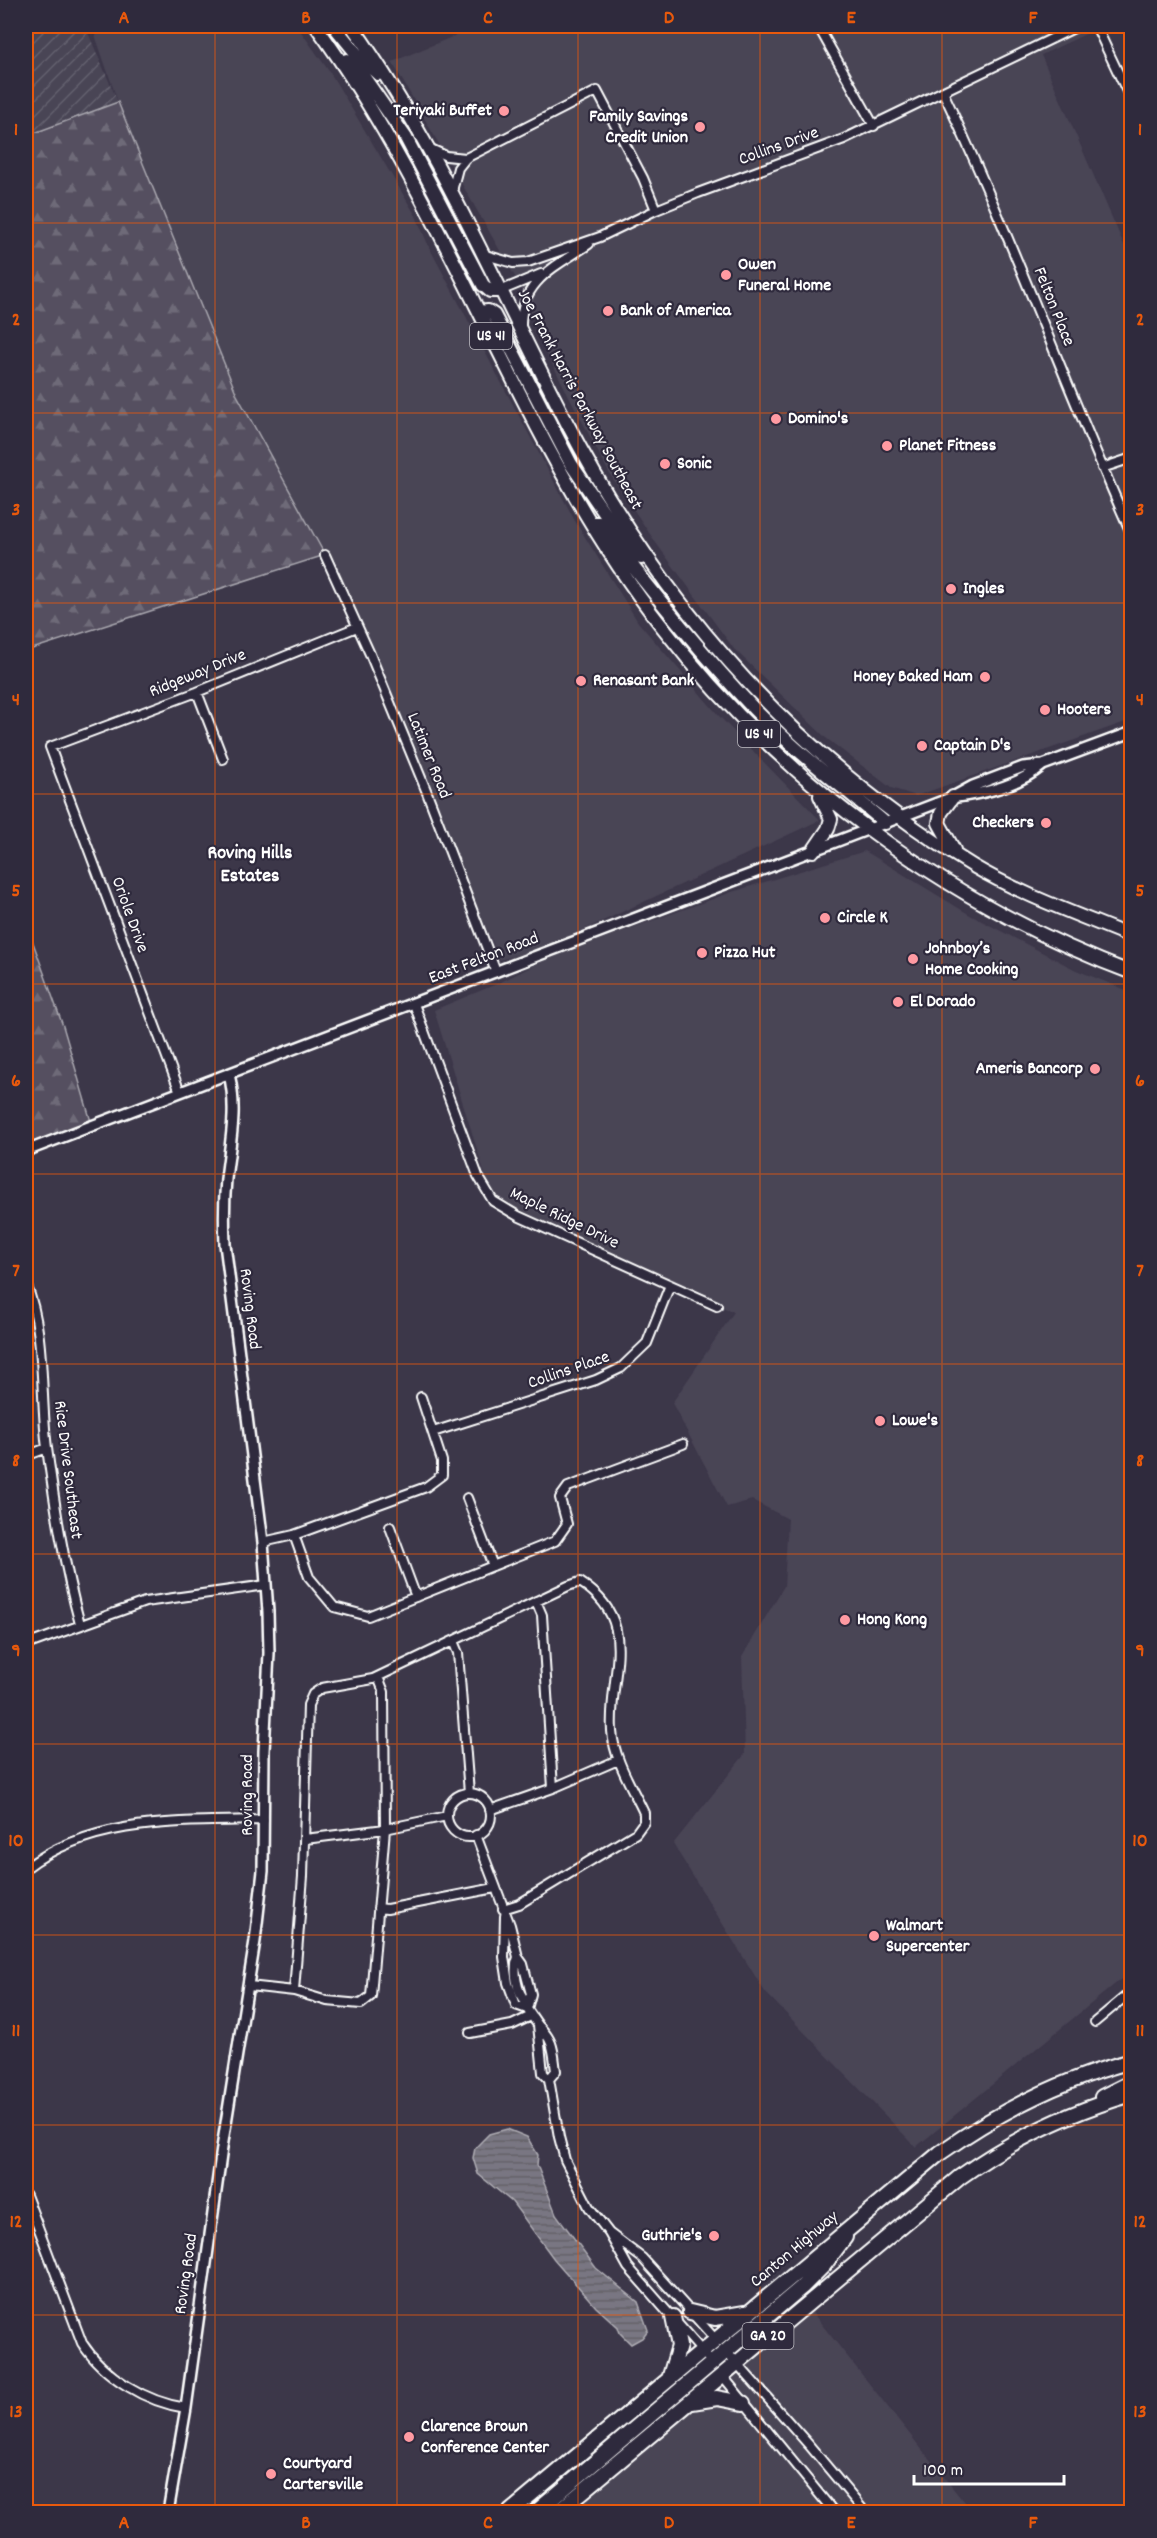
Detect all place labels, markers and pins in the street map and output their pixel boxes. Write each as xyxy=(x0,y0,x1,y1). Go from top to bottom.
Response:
place label: Teriyaki Buffet xyxy=(393,99,492,124)
marker: Teriyaki Buffet xyxy=(497,104,511,118)
place label: Family Savings Credit Union xyxy=(589,105,688,151)
marker: Family Savings Credit Union xyxy=(693,120,707,134)
place label: Owen Funeral Home xyxy=(738,253,831,299)
marker: Owen Funeral Home xyxy=(719,268,733,282)
place label: Bank of America xyxy=(620,299,732,324)
marker: Bank of America xyxy=(601,304,615,318)
place label: Domino's xyxy=(788,407,849,432)
marker: Domino's xyxy=(769,412,783,426)
place label: Planet Fitness xyxy=(899,434,997,459)
marker: Planet Fitness xyxy=(880,439,894,453)
place label: Sonic xyxy=(677,452,712,477)
marker: Sonic xyxy=(658,457,672,471)
place label: Ingles xyxy=(963,577,1005,602)
marker: Ingles xyxy=(944,582,958,596)
place label: Honey Baked Ham xyxy=(853,665,973,690)
place label: Renasant Bank xyxy=(593,669,695,694)
marker: Honey Baked Ham xyxy=(978,670,992,684)
marker: Renasant Bank xyxy=(574,674,588,688)
place label: Hooters xyxy=(1057,698,1111,723)
marker: Hooters xyxy=(1038,703,1052,717)
place label: Captain D's xyxy=(934,734,1011,759)
marker: Captain D's xyxy=(915,739,929,753)
place label: Checkers xyxy=(972,811,1034,836)
marker: Checkers xyxy=(1039,816,1053,830)
place label: Circle K xyxy=(837,906,888,931)
marker: Circle K xyxy=(818,911,832,925)
place label: Johnboy’s Home Cooking xyxy=(925,937,1019,983)
place label: Pizza Hut xyxy=(714,941,776,966)
marker: Pizza Hut xyxy=(695,946,709,960)
marker: Johnboy’s Home Cooking xyxy=(906,952,920,966)
place label: El Dorado xyxy=(910,990,975,1015)
marker: El Dorado xyxy=(891,995,905,1009)
place label: Ameris Bancorp xyxy=(976,1057,1083,1082)
marker: Ameris Bancorp xyxy=(1088,1062,1102,1076)
place label: Lowe's xyxy=(892,1409,938,1434)
marker: Lowe's xyxy=(873,1414,887,1428)
place label: Hong Kong xyxy=(857,1608,927,1633)
marker: Hong Kong xyxy=(838,1613,852,1627)
place label: Walmart Supercenter xyxy=(886,1914,970,1960)
marker: Walmart Supercenter xyxy=(867,1929,881,1943)
place label: Guthrie's xyxy=(641,2224,702,2249)
marker: Guthrie's xyxy=(707,2229,721,2243)
place label: Clarence Brown Conference Center xyxy=(421,2415,549,2461)
marker: Clarence Brown Conference Center xyxy=(402,2430,416,2444)
place label: Courtyard Cartersville xyxy=(283,2452,363,2498)
marker: Courtyard Cartersville xyxy=(264,2467,278,2481)

